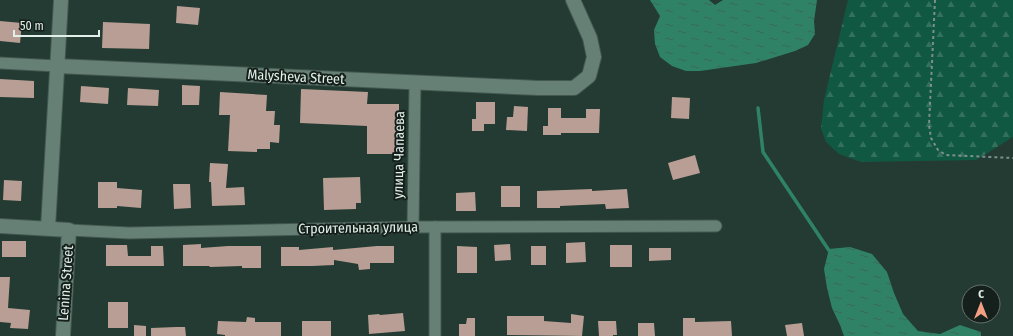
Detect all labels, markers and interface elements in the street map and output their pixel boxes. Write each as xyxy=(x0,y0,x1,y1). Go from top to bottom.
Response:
scale bar xyxy=(14,12,99,38)
text: 50 m xyxy=(20,19,44,33)
street label: Malysheva Street xyxy=(247,66,345,88)
street label: улица Чапаева xyxy=(390,111,408,199)
street label: Строительная улица xyxy=(298,218,418,238)
street label: Lenina Street xyxy=(55,244,77,321)
north arrow xyxy=(961,284,1001,324)
text: С xyxy=(978,288,984,301)

